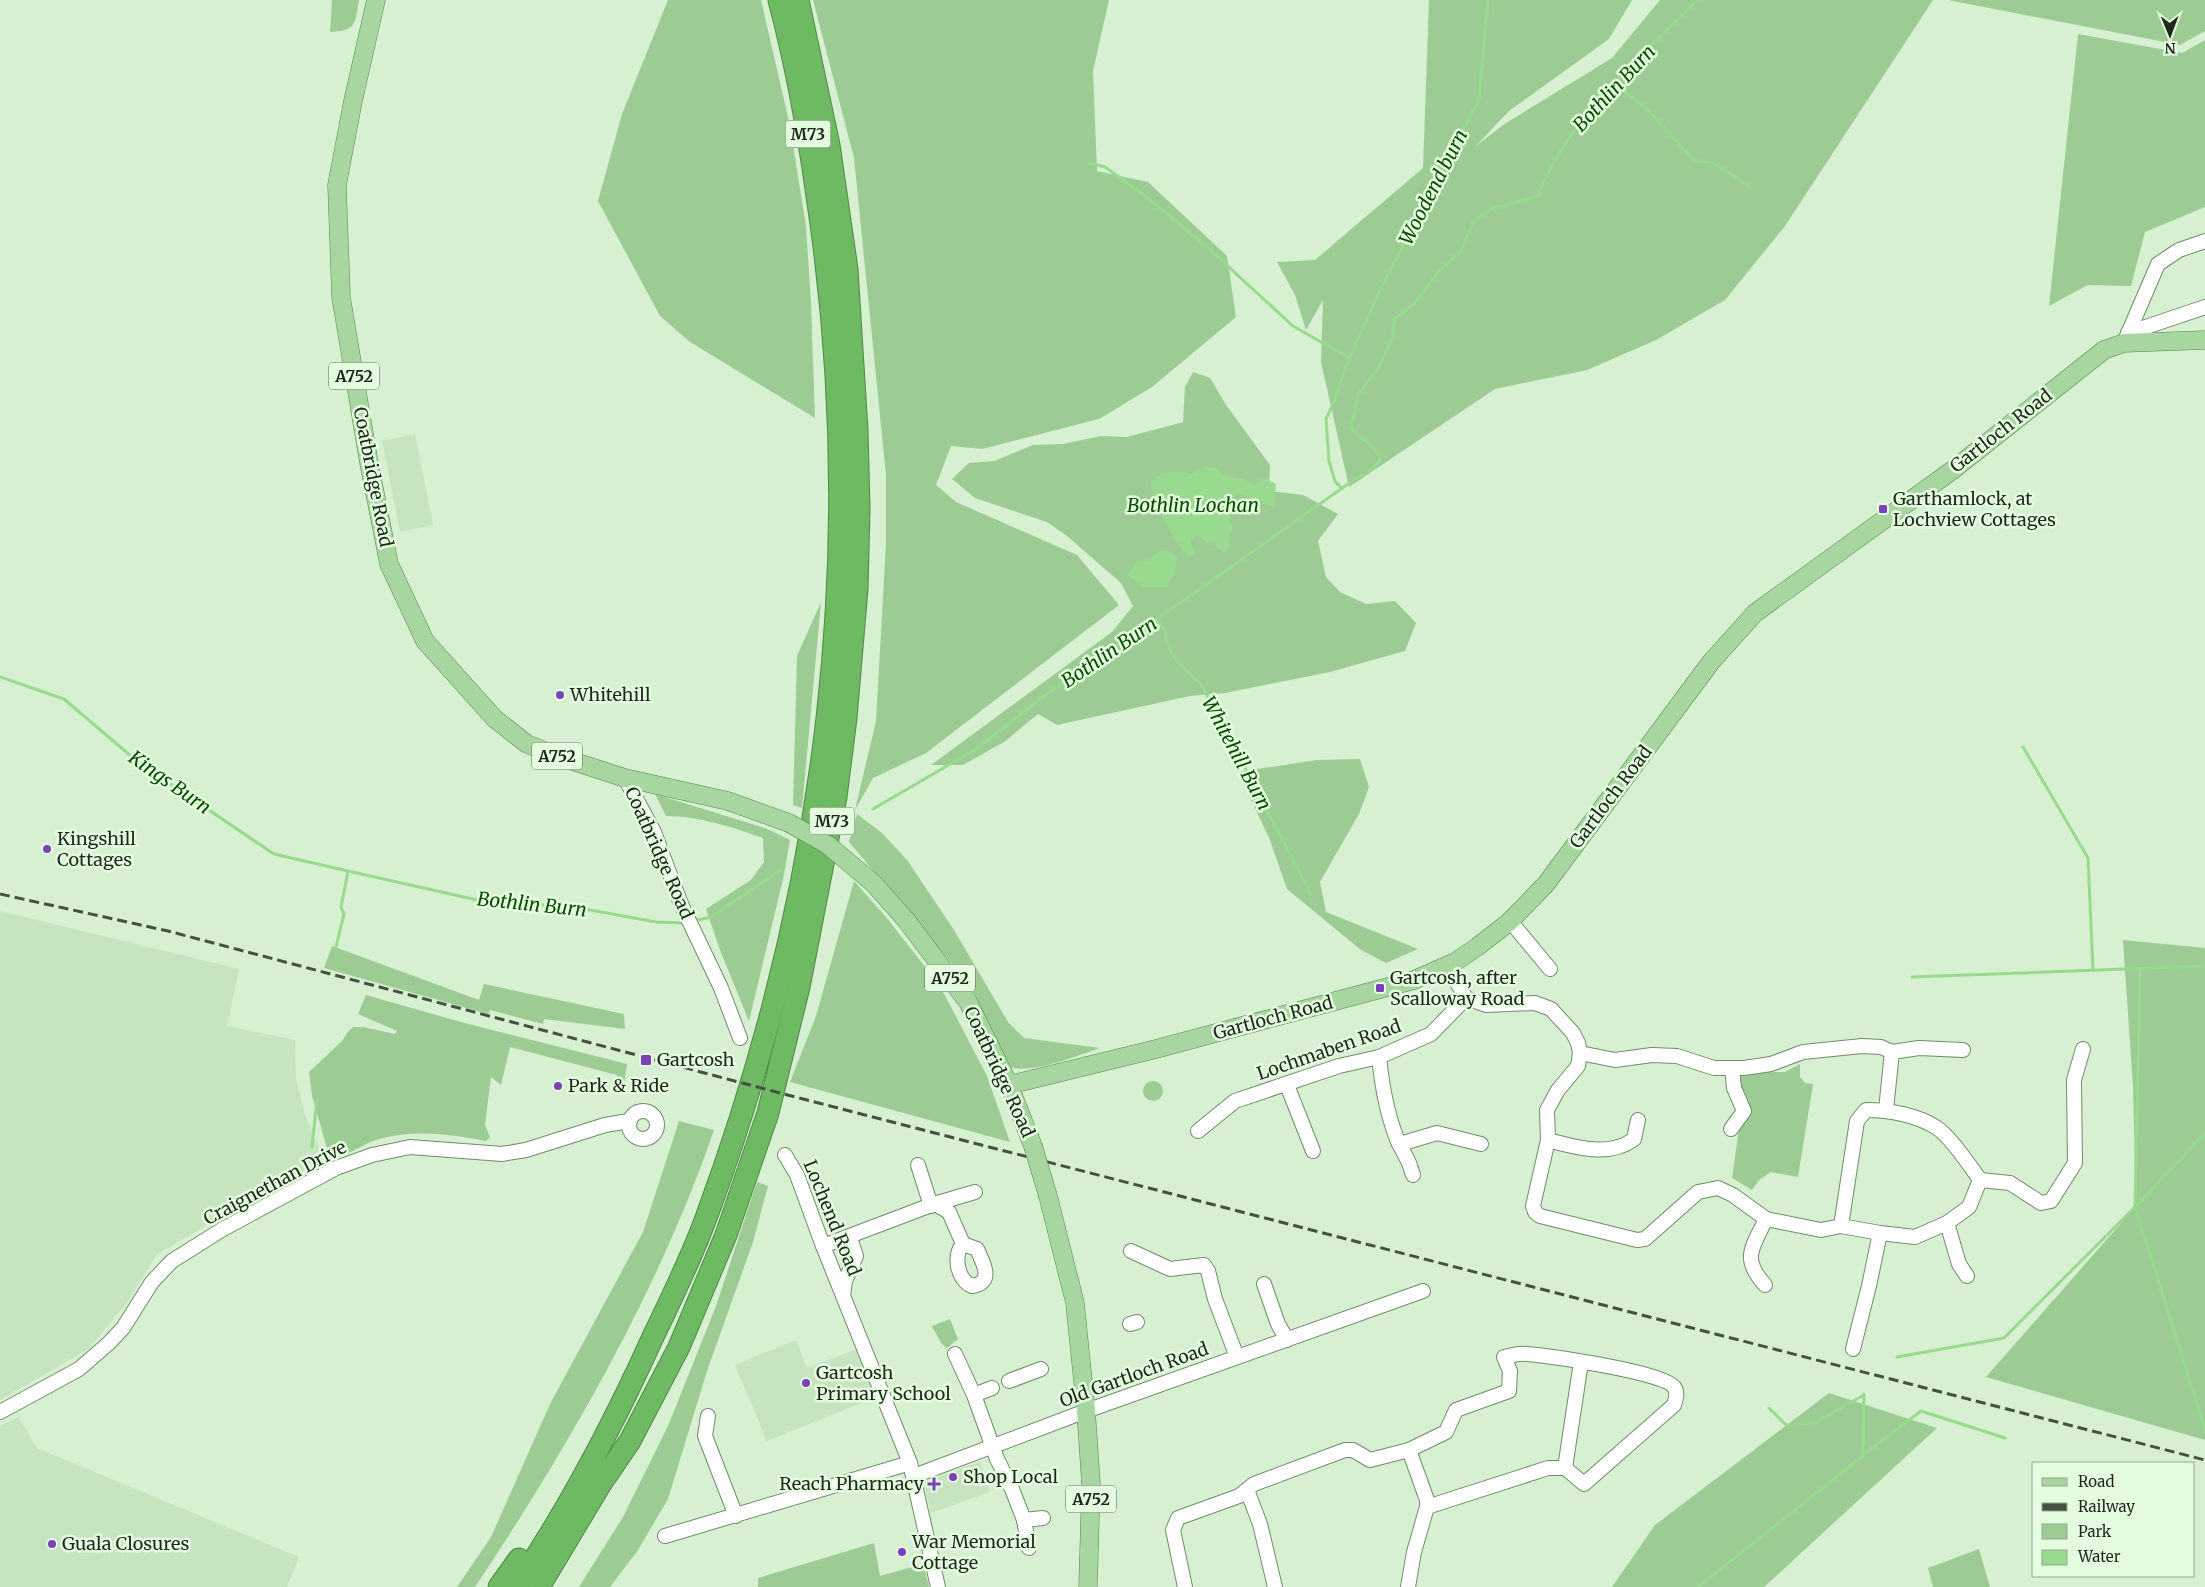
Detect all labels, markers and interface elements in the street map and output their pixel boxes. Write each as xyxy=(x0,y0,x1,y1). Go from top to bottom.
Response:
north arrow xyxy=(2145,10,2195,60)
text: N xyxy=(2165,39,2176,57)
water label: Bothlin Burn xyxy=(1568,40,1660,136)
road number: M73 xyxy=(786,120,830,148)
water label: Woodend burn xyxy=(1394,125,1472,249)
road number: A752 xyxy=(329,362,379,390)
street label: Gartloch Road xyxy=(1945,384,2056,478)
street label: Coatbridge Road xyxy=(349,405,398,549)
place label: Garthamlock, at Lochview Cottages xyxy=(1893,487,2056,531)
water label: Bothlin Lochan xyxy=(1127,493,1259,517)
marker: Garthamlock, at Lochview Cottages xyxy=(1877,503,1889,515)
water label: Bothlin Burn xyxy=(1057,611,1161,693)
place label: Whitehill xyxy=(569,683,651,706)
marker: Whitehill xyxy=(554,689,566,701)
water label: Whitehill Burn xyxy=(1197,692,1277,814)
street label: Gartloch Road xyxy=(1564,741,1657,853)
road number: A752 xyxy=(532,742,582,769)
water label: Kings Burn xyxy=(123,744,216,819)
street label: Coatbridge Road xyxy=(620,783,699,923)
road number: M73 xyxy=(810,808,854,834)
place label: Kingshill Cottages xyxy=(57,827,136,871)
marker: Kingshill Cottages xyxy=(41,843,53,855)
water label: Bothlin Burn xyxy=(476,886,588,922)
road number: A752 xyxy=(925,964,975,991)
place label: Gartcosh, after Scalloway Road xyxy=(1390,966,1524,1010)
marker: Gartcosh, after Scalloway Road xyxy=(1374,982,1386,994)
street label: Gartloch Road xyxy=(1210,990,1335,1045)
street label: Coatbridge Road xyxy=(959,1003,1040,1141)
street label: Lochmaben Road xyxy=(1254,1014,1404,1085)
place label: Gartcosh xyxy=(657,1048,734,1071)
marker: Gartcosh xyxy=(639,1053,653,1067)
place label: Park & Ride xyxy=(568,1074,669,1097)
marker: Park & Ride xyxy=(552,1080,564,1092)
street label: Craignethan Drive xyxy=(199,1135,350,1230)
street label: Lochend Road xyxy=(799,1156,866,1279)
street label: Old Gartloch Road xyxy=(1056,1337,1211,1412)
place label: Gartcosh Primary School xyxy=(816,1361,951,1405)
marker: Gartcosh Primary School xyxy=(800,1377,812,1389)
legend xyxy=(2032,1462,2195,1577)
place label: Shop Local xyxy=(963,1465,1059,1488)
marker: Shop Local xyxy=(947,1471,959,1483)
place label: Reach Pharmacy xyxy=(779,1472,925,1495)
text: Road xyxy=(2078,1472,2114,1491)
marker: Reach Pharmacy xyxy=(928,1478,940,1490)
road number: A752 xyxy=(1066,1486,1116,1512)
text: Railway xyxy=(2078,1497,2135,1516)
text: Park xyxy=(2078,1522,2112,1541)
place label: War Memorial Cottage xyxy=(911,1530,1036,1574)
place label: Guala Closures xyxy=(62,1532,189,1555)
marker: Guala Closures xyxy=(46,1538,58,1550)
marker: War Memorial Cottage xyxy=(896,1546,908,1558)
text: Water xyxy=(2077,1547,2121,1566)

